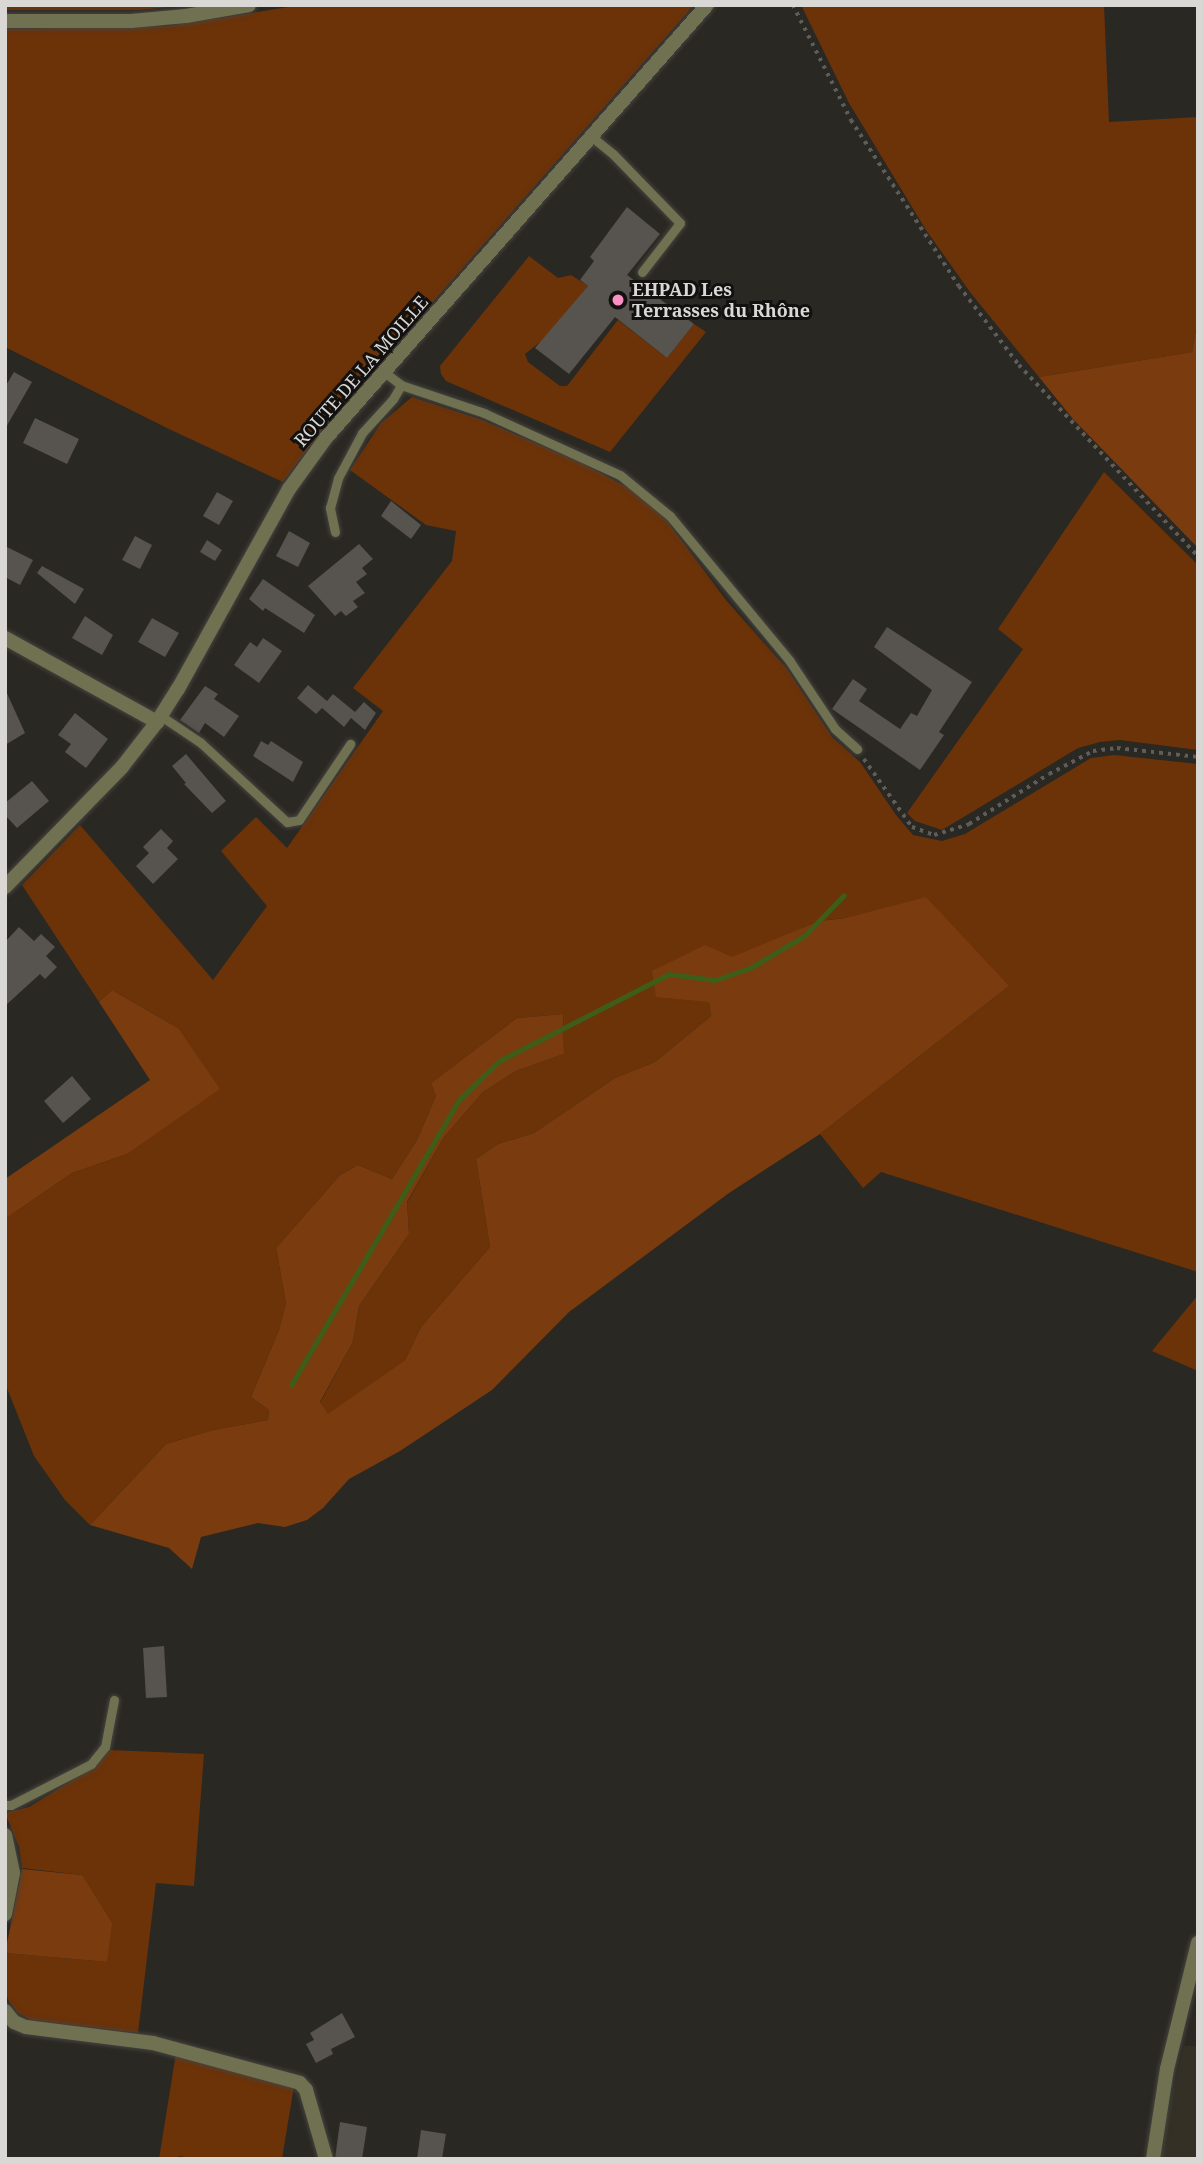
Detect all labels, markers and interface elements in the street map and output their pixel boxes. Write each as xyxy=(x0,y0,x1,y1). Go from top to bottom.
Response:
place label: EHPAD Les Terrasses du Rhône xyxy=(632,279,810,322)
street label: ROUTE DE LA MOILLE xyxy=(290,291,432,451)
marker: EHPAD Les Terrasses du Rhône xyxy=(610,292,626,308)

